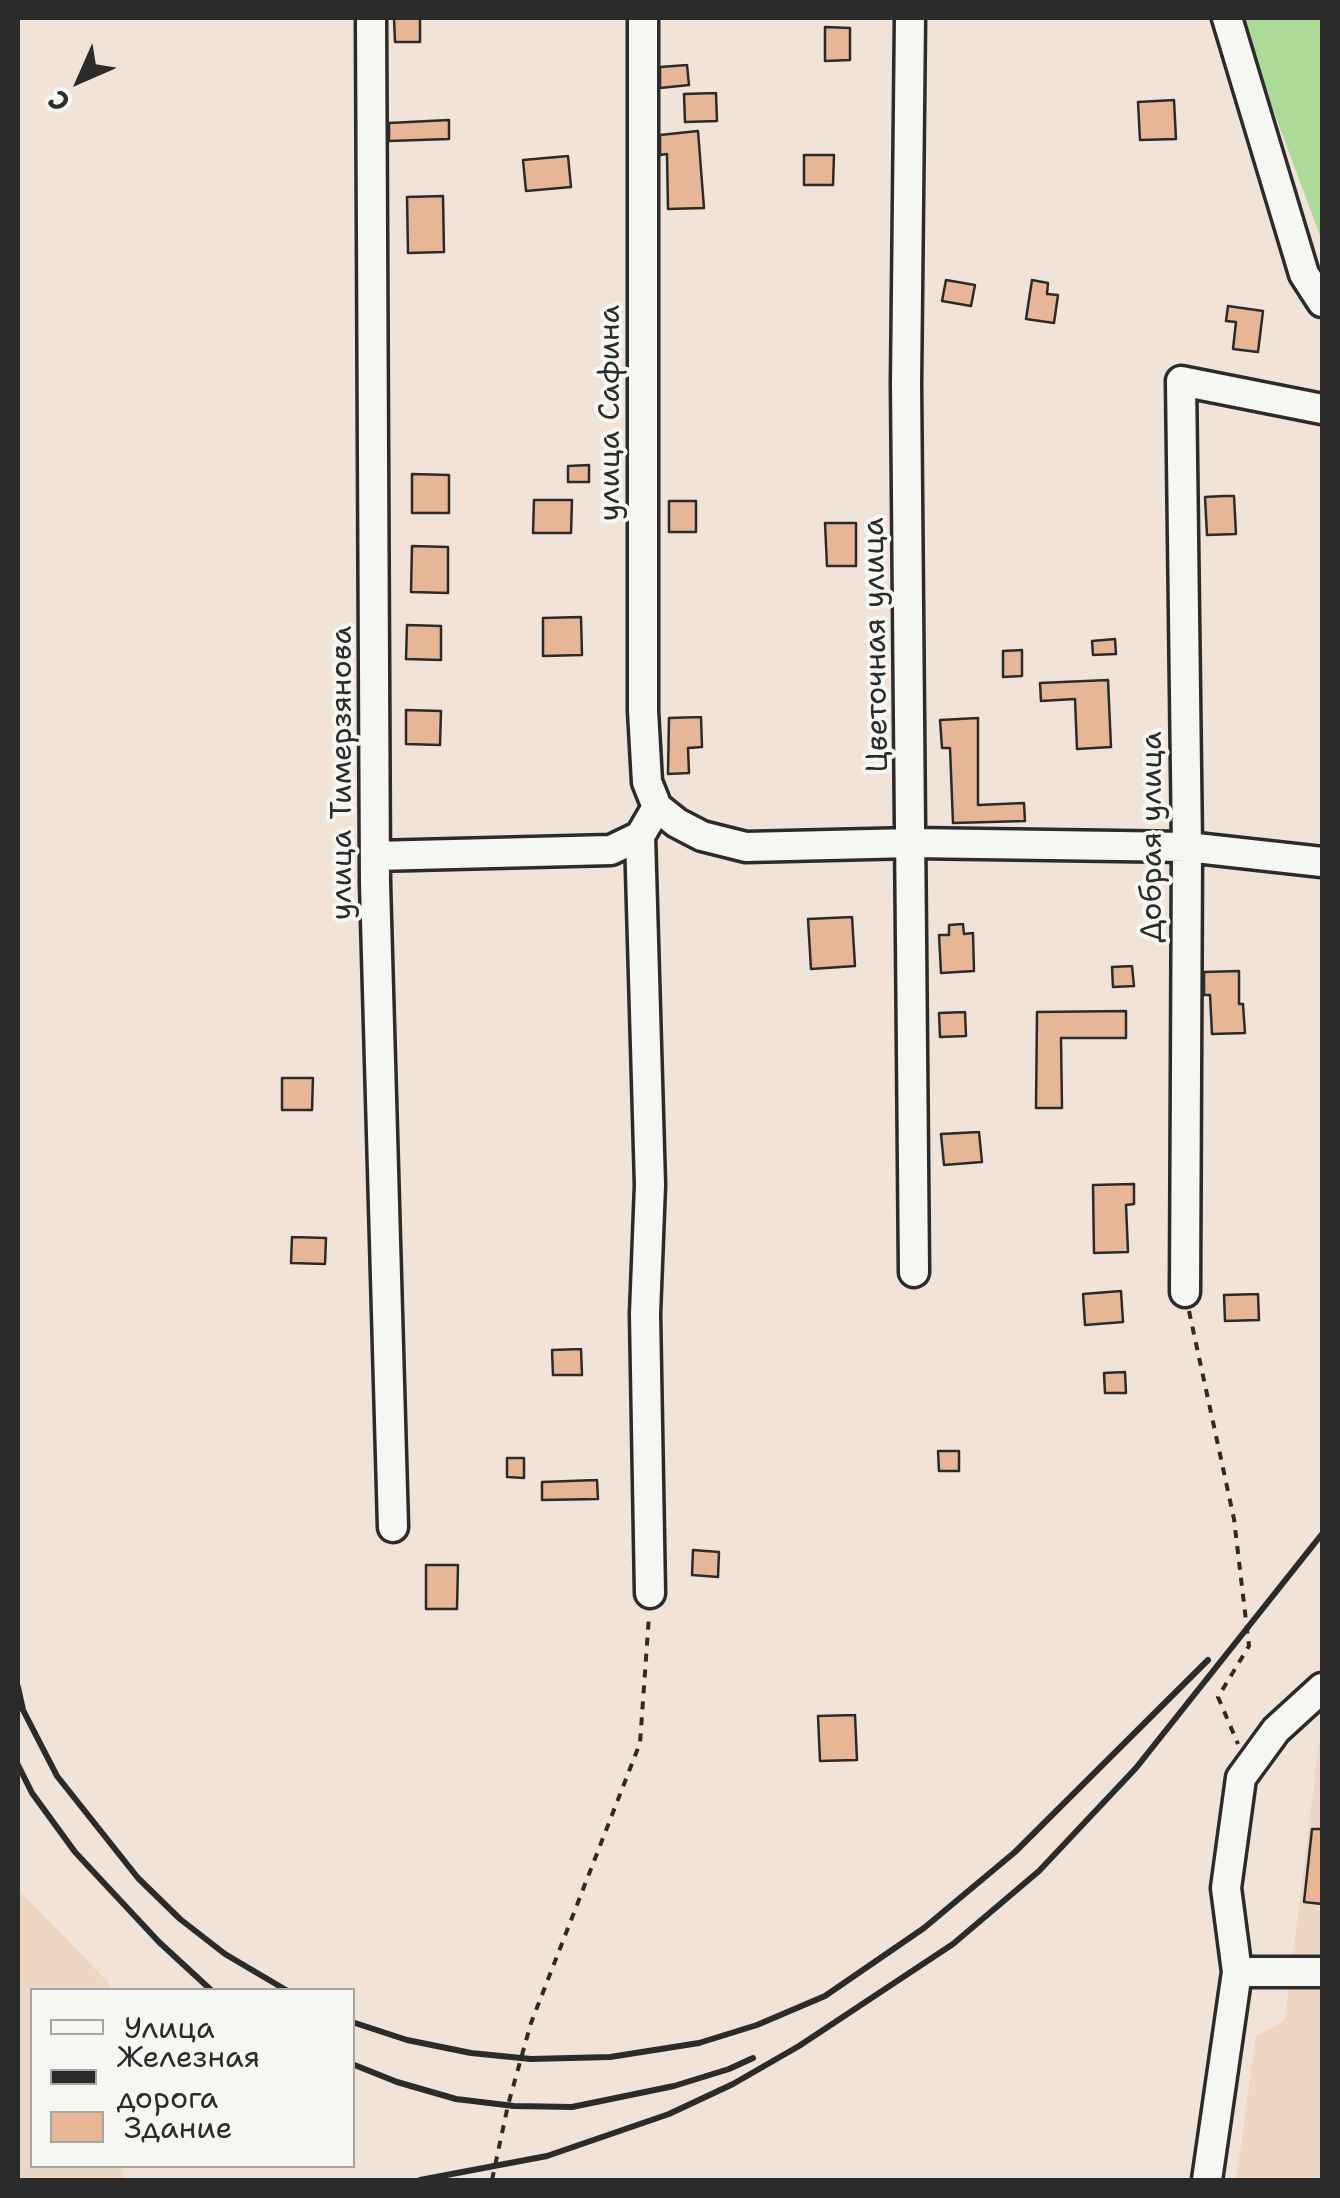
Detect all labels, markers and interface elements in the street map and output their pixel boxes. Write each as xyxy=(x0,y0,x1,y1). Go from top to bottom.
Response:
north arrow xyxy=(30,30,130,130)
text: С xyxy=(39,82,78,121)
street label: улица Сафина xyxy=(593,305,629,521)
street label: Цветочная улица xyxy=(857,517,897,773)
street label: улица Тимерзянова xyxy=(325,626,361,920)
street label: Добрая улица xyxy=(1135,731,1171,943)
legend xyxy=(30,1988,355,2168)
text: Улица xyxy=(124,2007,215,2048)
text: Железная дорога xyxy=(117,2036,260,2118)
text: Здание xyxy=(124,2107,233,2148)

